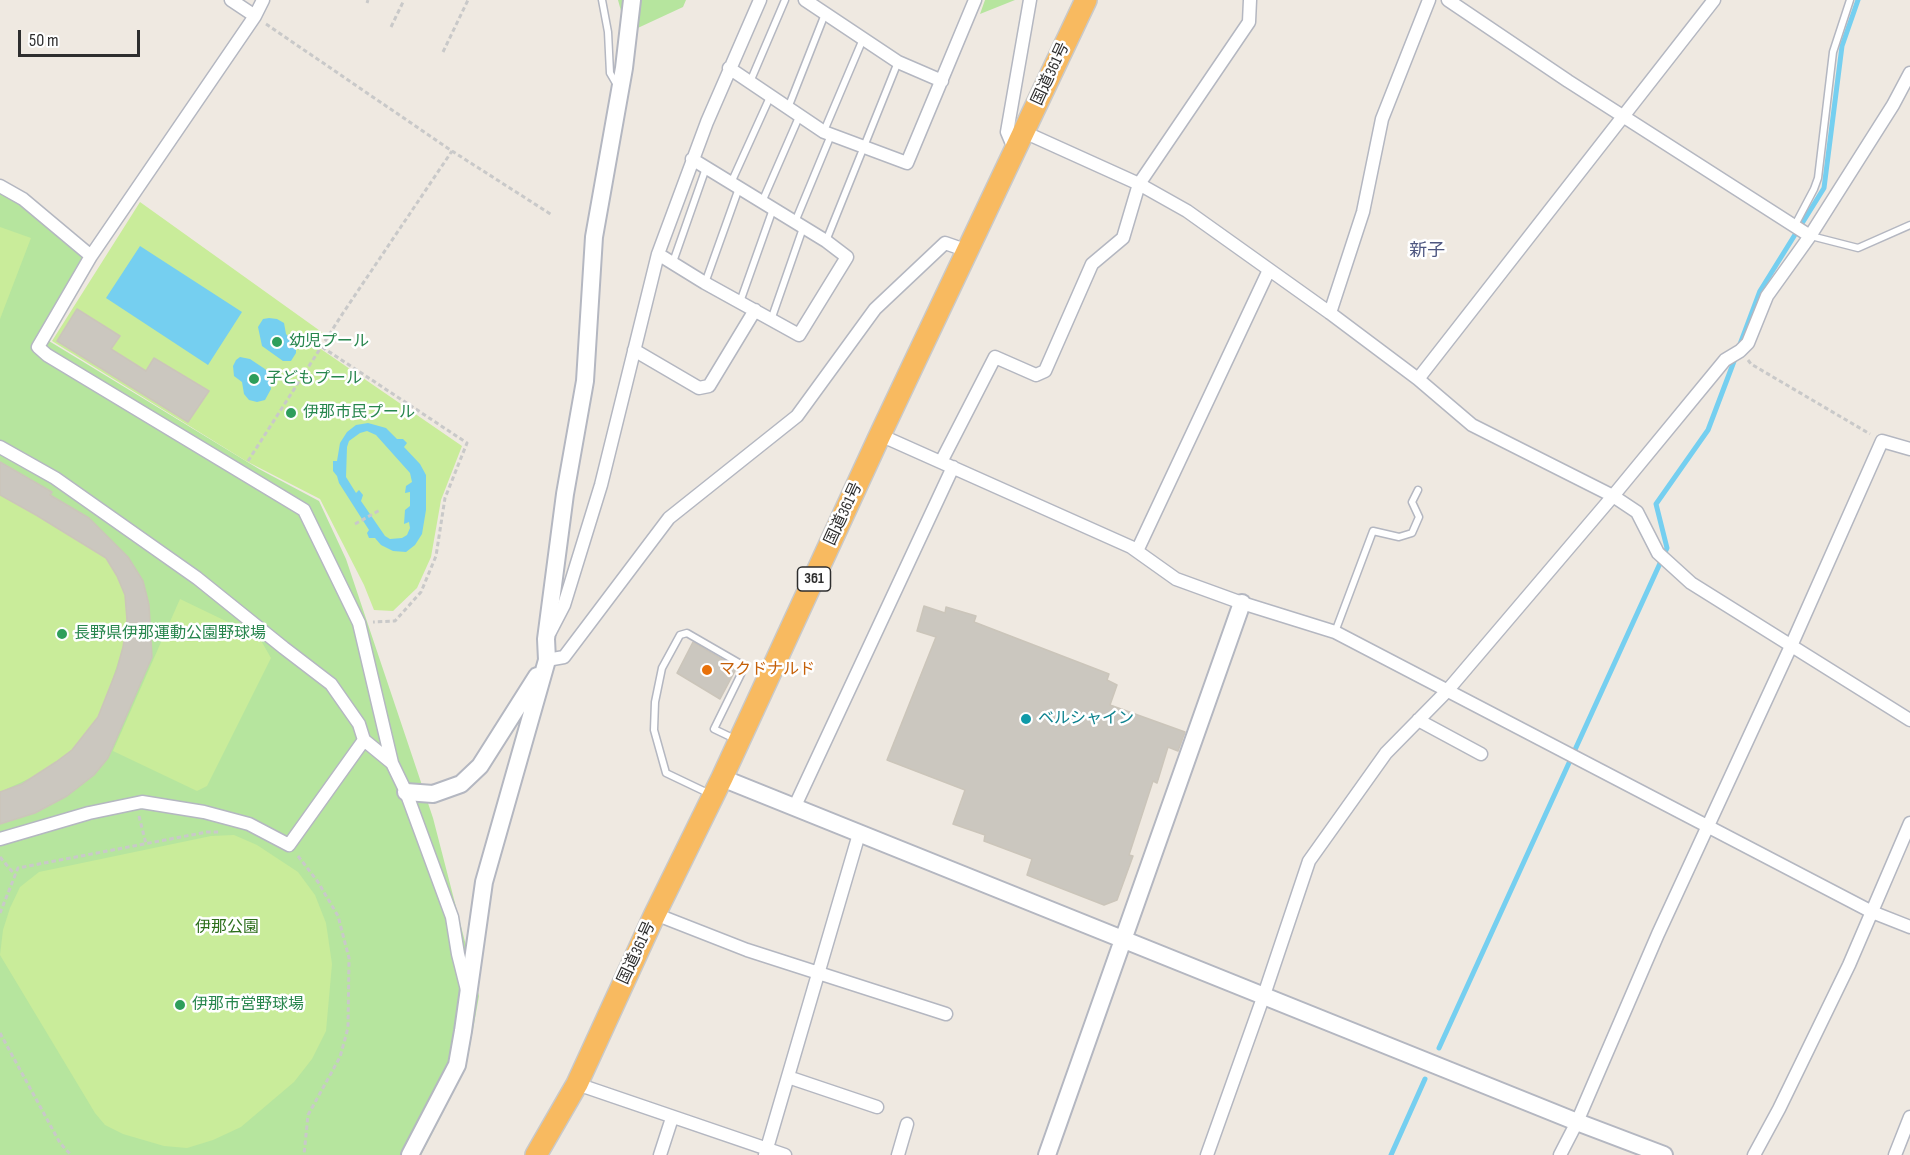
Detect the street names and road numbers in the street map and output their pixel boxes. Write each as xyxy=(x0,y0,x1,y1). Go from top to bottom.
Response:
street label: 国道361号 xyxy=(1028,39,1074,109)
street label: 国道361号 xyxy=(821,479,867,549)
road number: 361 xyxy=(798,567,830,591)
street label: 国道361号 xyxy=(614,918,660,988)

